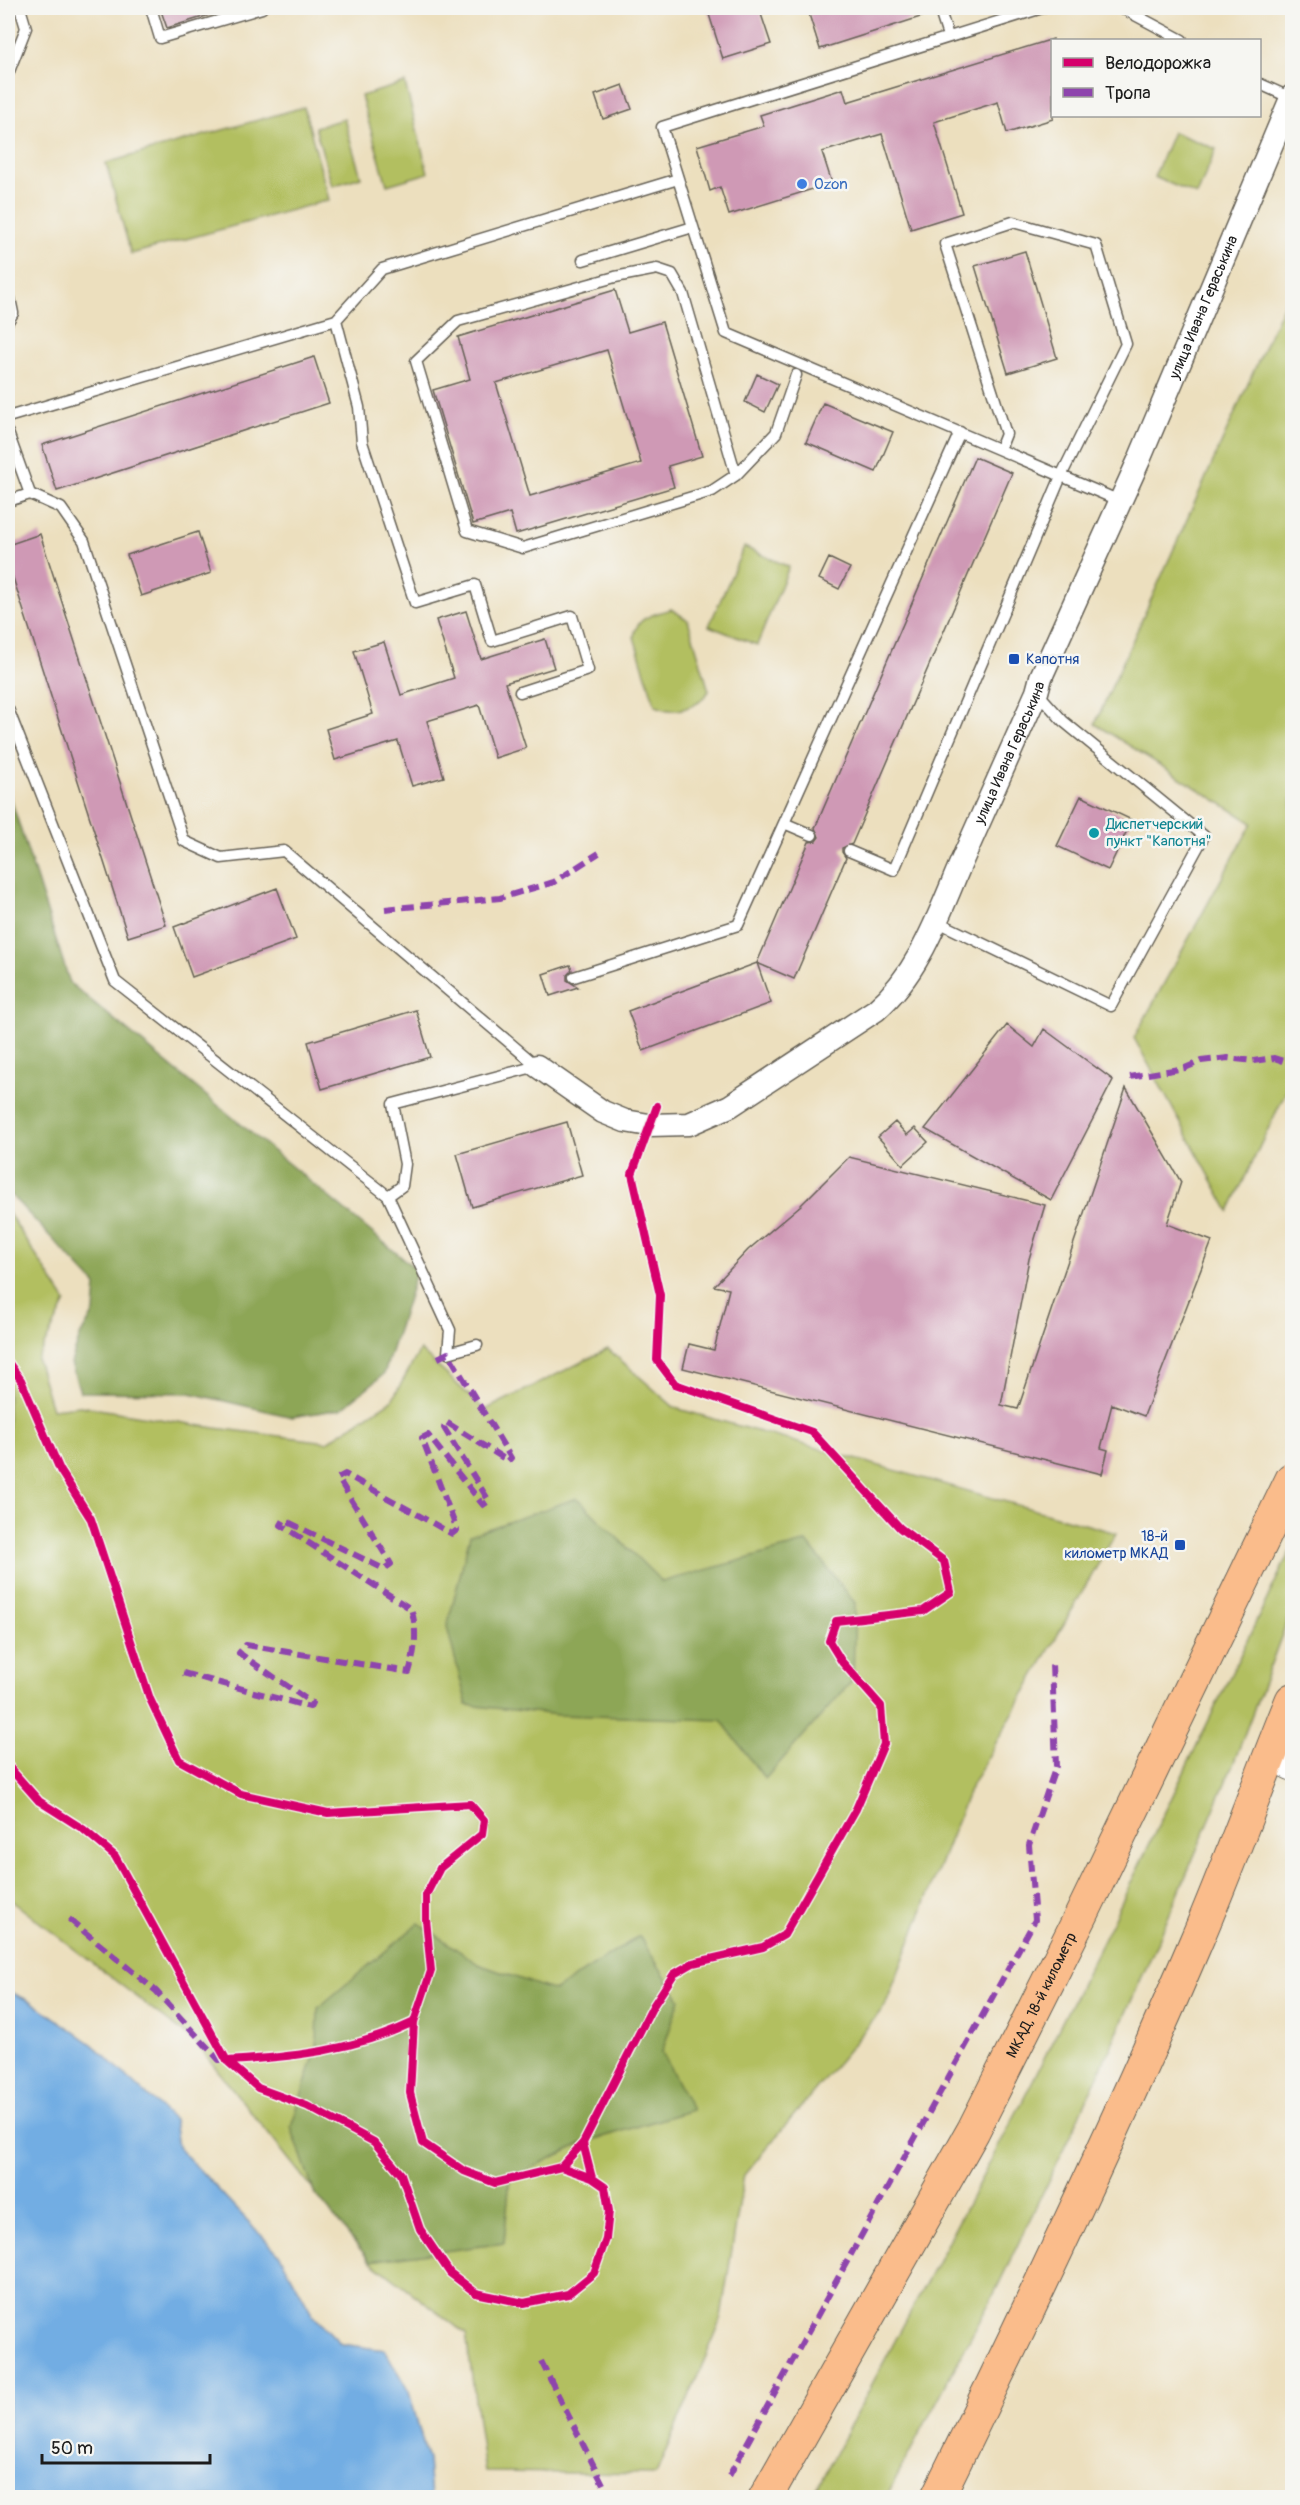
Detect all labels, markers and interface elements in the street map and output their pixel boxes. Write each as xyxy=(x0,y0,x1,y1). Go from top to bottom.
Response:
legend xyxy=(1051,39,1261,117)
text: Велодорожка xyxy=(1105,52,1211,75)
text: Тропа xyxy=(1105,82,1151,105)
place label: Ozon xyxy=(814,175,848,194)
marker: Ozon xyxy=(795,177,809,191)
street label: улица Ивана Гераськина xyxy=(1165,233,1242,383)
place label: Капотня xyxy=(1026,650,1079,669)
marker: Капотня xyxy=(1007,652,1021,666)
street label: улица Ивана Гераськина xyxy=(970,680,1049,828)
place label: Диспетчерский пункт "Капотня" xyxy=(1105,815,1212,851)
marker: Диспетчерский пункт "Капотня" xyxy=(1087,826,1101,840)
place label: 18-й километр МКАД xyxy=(1064,1527,1169,1563)
marker: 18-й километр МКАД xyxy=(1173,1538,1187,1552)
street label: МКАД, 18-й километр xyxy=(1002,1929,1081,2061)
scale bar xyxy=(42,2427,210,2465)
text: 50 m xyxy=(51,2437,93,2460)

